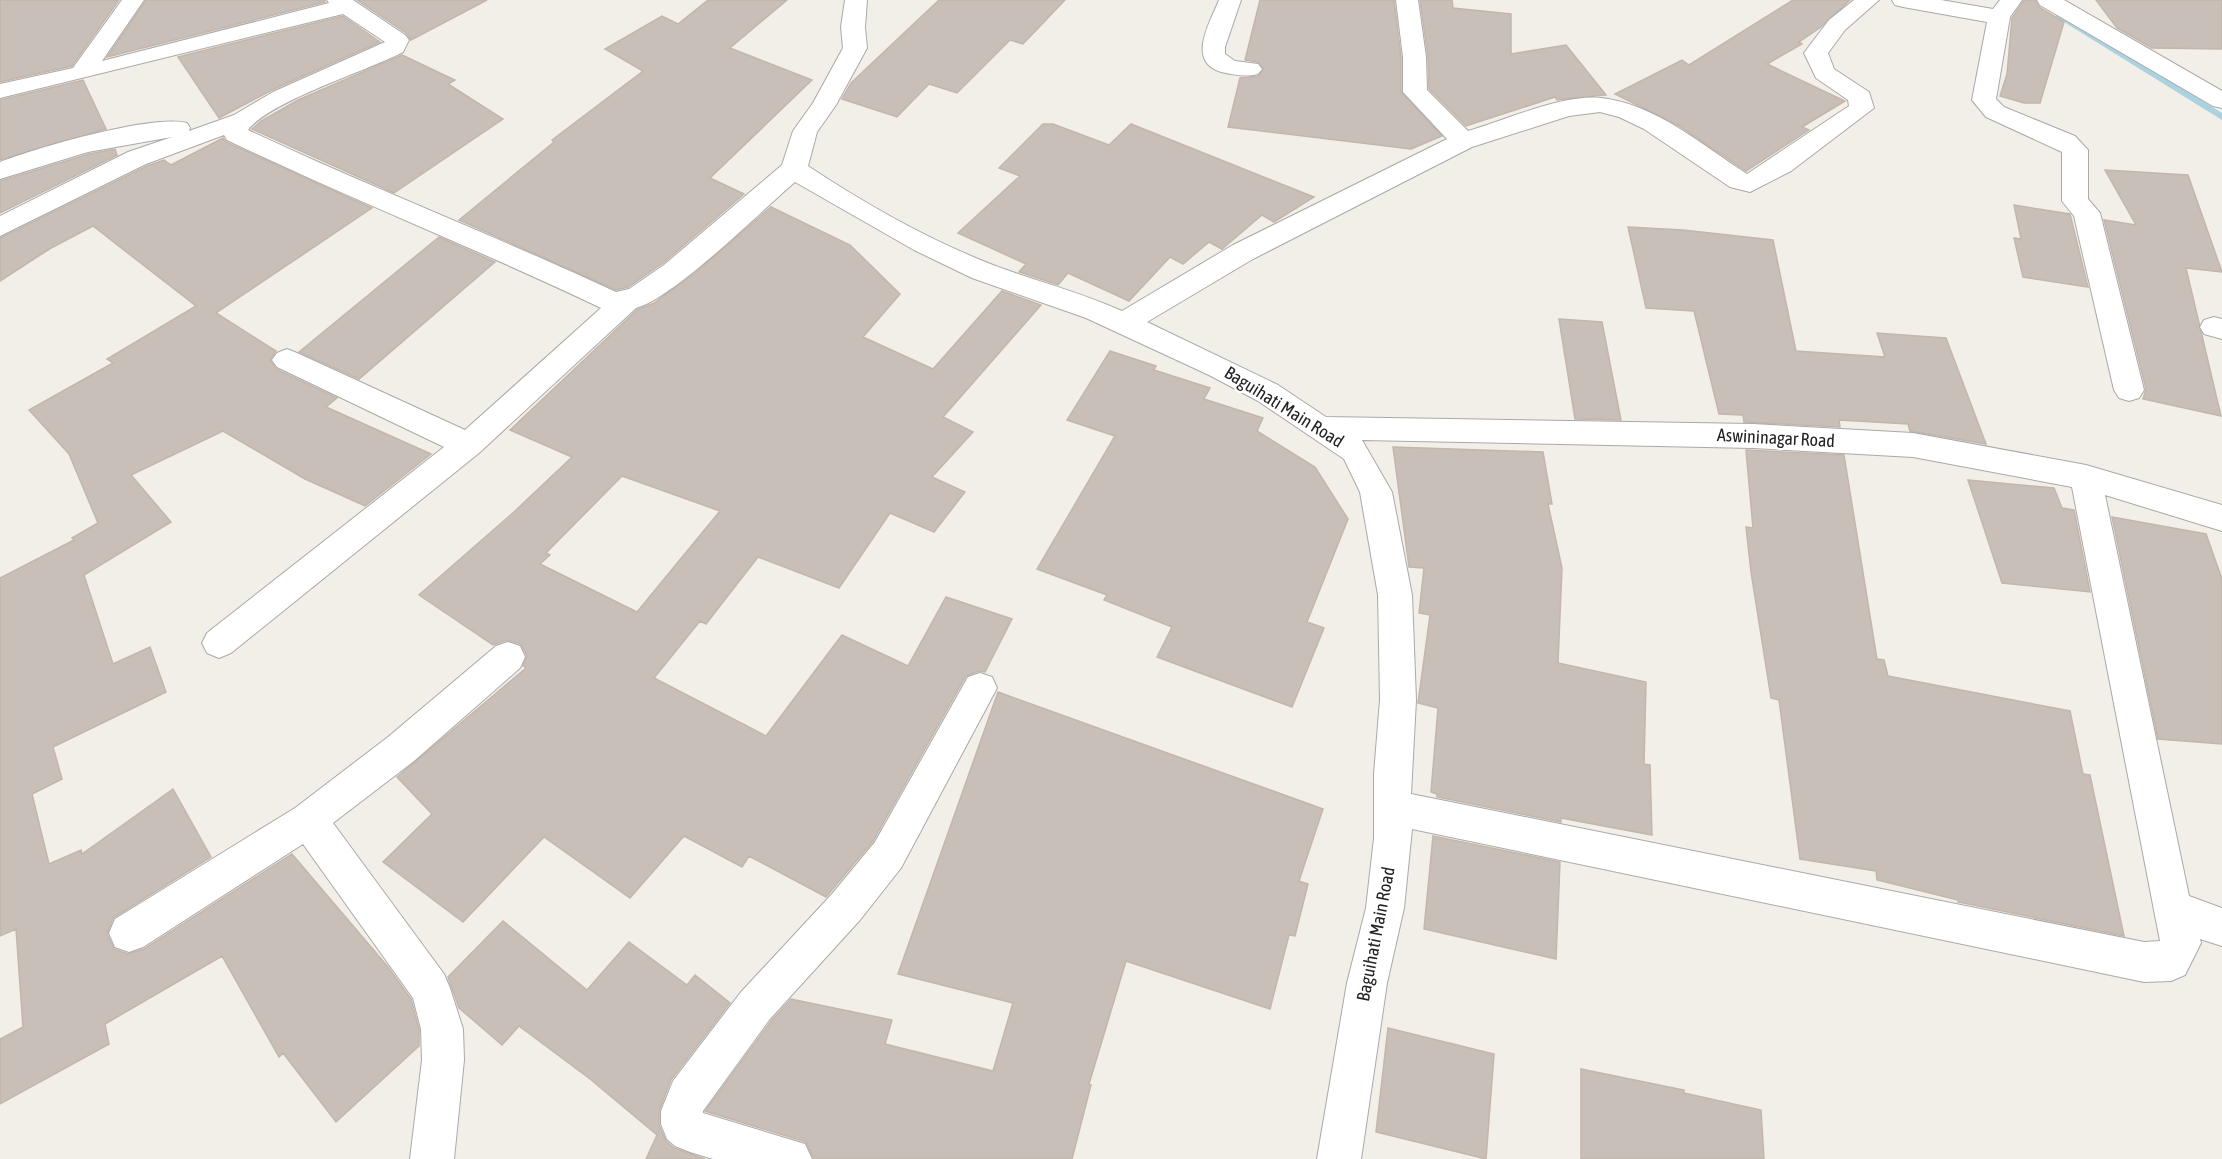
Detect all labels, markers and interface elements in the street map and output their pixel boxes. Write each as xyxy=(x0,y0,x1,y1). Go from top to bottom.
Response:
street label: Baguihati Main Road xyxy=(1221,362,1348,452)
street label: Aswininagar Road xyxy=(1717,424,1835,451)
street label: Baguihati Main Road xyxy=(1352,865,1399,1003)

